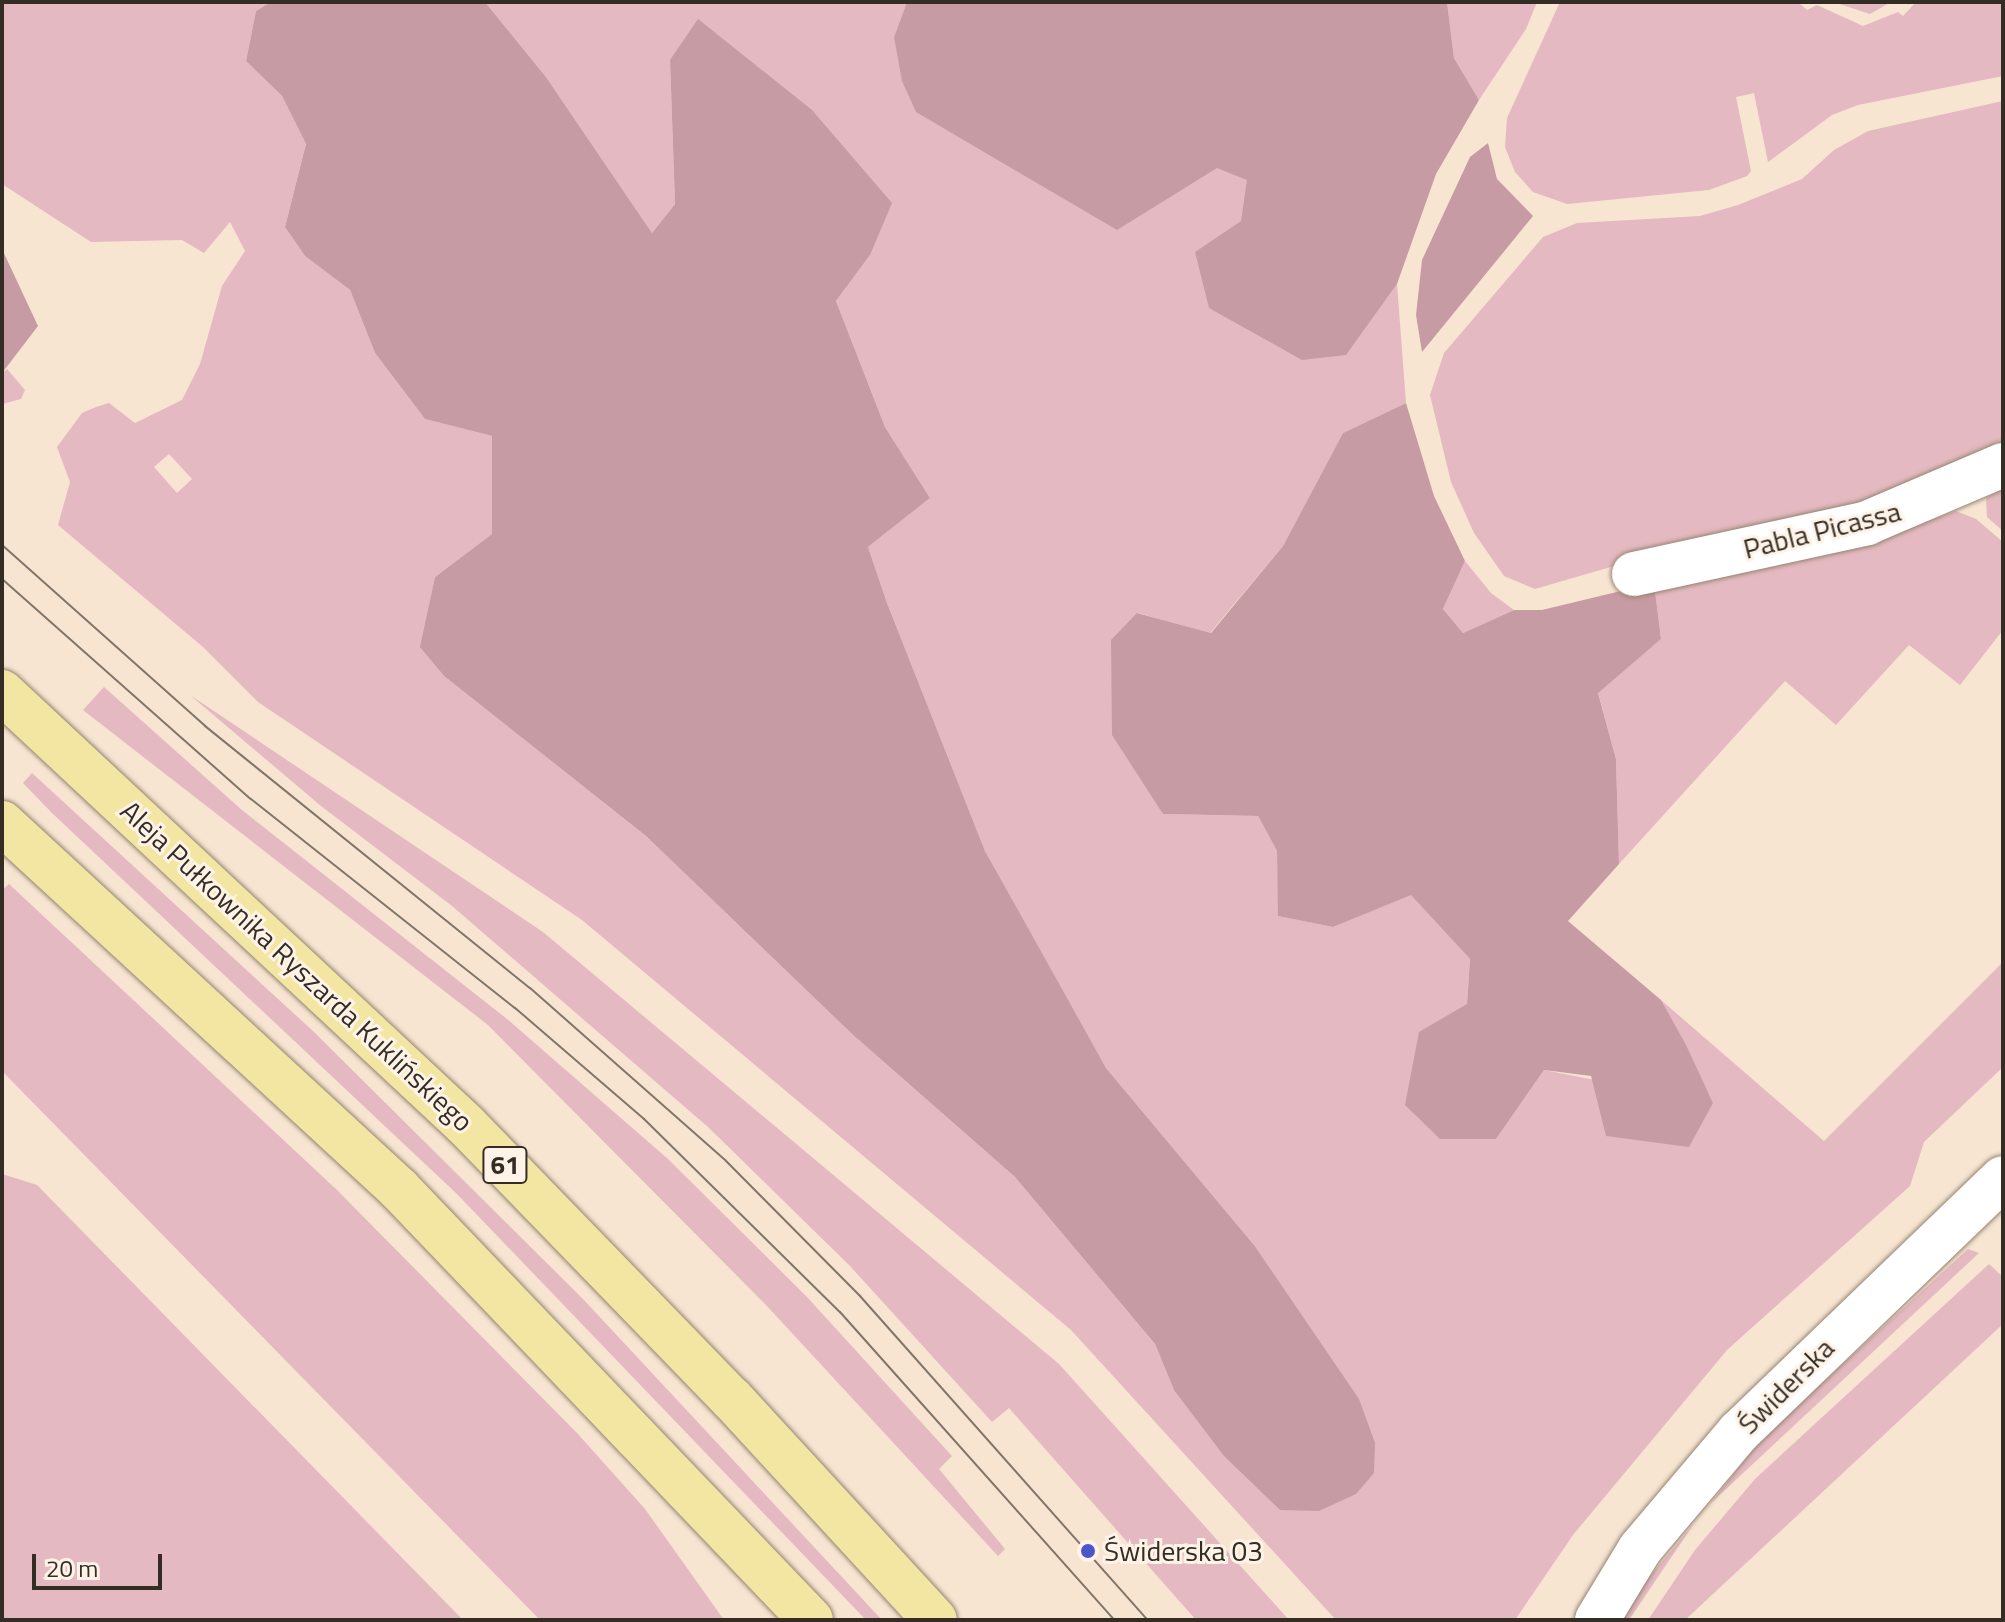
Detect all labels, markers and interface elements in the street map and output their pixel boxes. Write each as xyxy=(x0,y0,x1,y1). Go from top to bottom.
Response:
street label: Pabla Picassa xyxy=(1740,494,1904,566)
street label: Aleja Pułkownika Ryszarda Kuklińskiego xyxy=(114,794,480,1138)
road number: 61 xyxy=(481,1143,529,1187)
street label: Świderska xyxy=(1731,1331,1841,1441)
place label: Świderska 03 xyxy=(1104,1534,1263,1568)
scale bar xyxy=(36,1538,166,1588)
marker: Świderska 03 xyxy=(1079,1542,1097,1560)
text: 20 m xyxy=(46,1550,98,1586)

